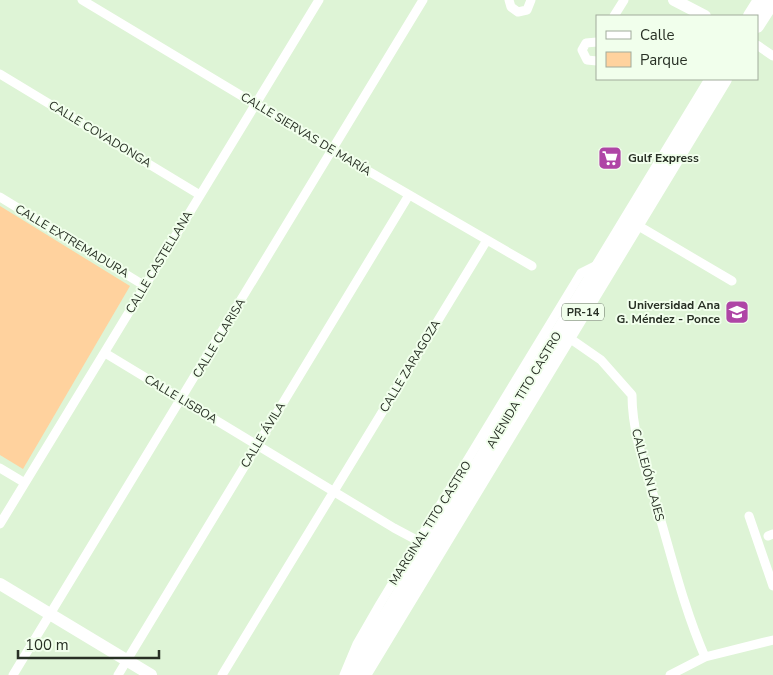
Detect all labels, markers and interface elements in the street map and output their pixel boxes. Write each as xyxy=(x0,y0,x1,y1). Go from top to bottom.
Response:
legend xyxy=(596,15,758,80)
text: Calle xyxy=(640,25,675,45)
text: Parque xyxy=(640,50,688,70)
street label: CALLE SIERVAS DE MARÍA xyxy=(238,89,374,180)
street label: CALLE COVADONGA xyxy=(46,97,155,171)
supermarket icon: Gulf Express xyxy=(597,145,623,171)
place label: Gulf Express xyxy=(628,150,699,166)
street label: CALLE EXTREMADURA xyxy=(12,201,132,281)
street label: CALLE CASTELLANA xyxy=(122,208,196,316)
street label: CALLE CLARISA xyxy=(189,295,249,381)
place label: Universidad Ana G. Méndez - Ponce xyxy=(617,297,720,327)
school or university icon: Universidad Ana G. Méndez - Ponce xyxy=(724,299,750,325)
road number: PR-14 xyxy=(562,304,604,320)
street label: CALLE ZARAGOZA xyxy=(376,317,444,415)
street label: AVENIDA TITO CASTRO xyxy=(483,329,565,451)
street label: CALLE LISBOA xyxy=(141,371,221,427)
street label: CALLE ÁVILA xyxy=(237,399,289,471)
street label: CALLEJÓN LAJES xyxy=(628,427,668,523)
street label: MARGINAL TITO CASTRO xyxy=(385,458,475,588)
scale bar xyxy=(18,628,159,660)
text: 100 m xyxy=(25,635,69,655)

